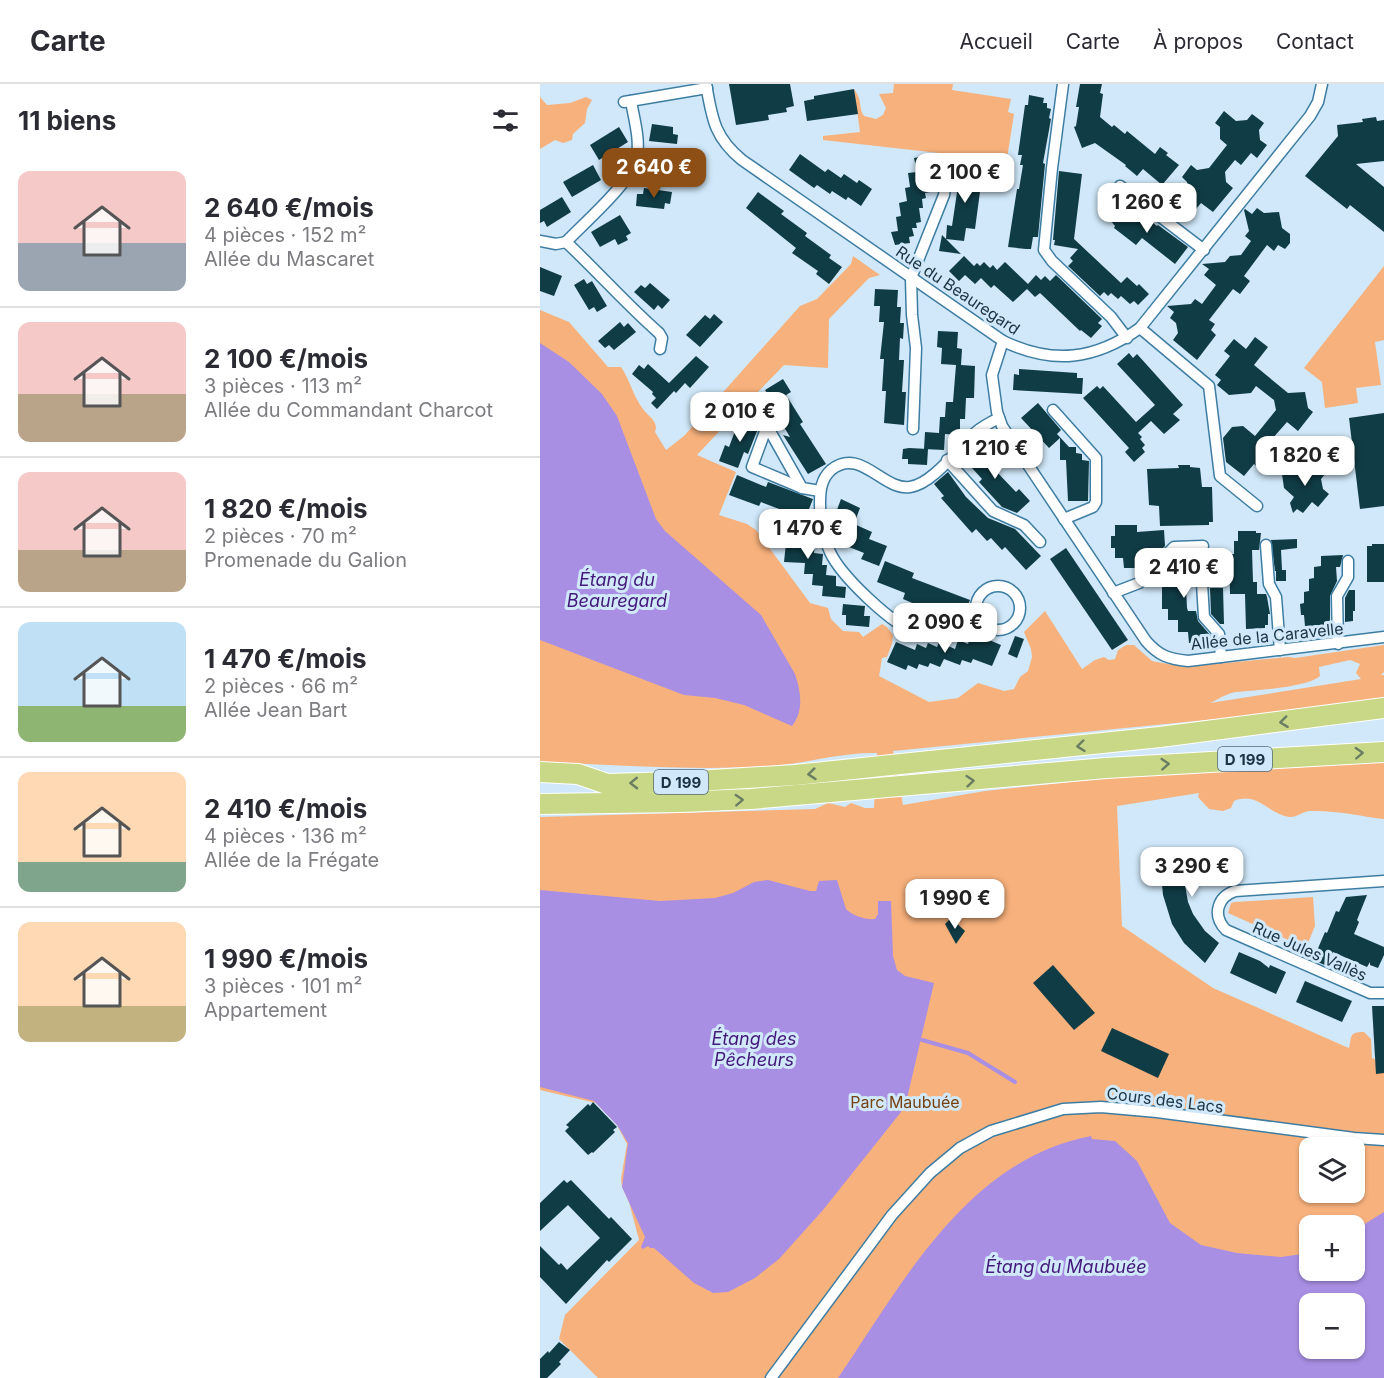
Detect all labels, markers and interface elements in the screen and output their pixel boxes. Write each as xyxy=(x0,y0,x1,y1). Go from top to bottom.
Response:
text: Carte xyxy=(30,24,106,58)
text: Accueil xyxy=(959,29,1033,54)
text: Carte xyxy=(1066,29,1120,54)
text: À propos xyxy=(1153,29,1243,54)
text: Contact xyxy=(1276,29,1354,54)
icon: filters xyxy=(489,104,522,137)
text: 11 biens xyxy=(18,105,116,136)
pin: 2 640 € xyxy=(599,148,709,199)
pin: 2 100 € xyxy=(910,153,1020,204)
text: 2 640 € xyxy=(616,155,692,179)
text: 2 100 € xyxy=(929,160,1001,184)
pin: 1 260 € xyxy=(1092,183,1202,234)
text: 1 260 € xyxy=(1112,190,1182,214)
text: 2 640 €/mois xyxy=(204,192,374,223)
icon: home xyxy=(66,195,138,267)
text: 4 pièces · 152 m² xyxy=(204,223,366,247)
street label: Rue du Beauregard xyxy=(892,241,1024,339)
text: Allée du Mascaret xyxy=(204,247,374,271)
text: 2 100 €/mois xyxy=(204,343,368,374)
icon: home xyxy=(66,346,138,418)
text: 3 pièces · 113 m² xyxy=(204,374,362,398)
pin: 2 010 € xyxy=(685,392,795,443)
text: Allée du Commandant Charcot xyxy=(204,398,493,422)
text: 2 010 € xyxy=(704,399,776,423)
pin: 1 210 € xyxy=(940,429,1050,480)
text: 1 210 € xyxy=(962,436,1028,460)
pin: 1 820 € xyxy=(1250,436,1360,487)
text: 1 820 € xyxy=(1270,443,1340,467)
text: 1 820 €/mois xyxy=(204,493,368,524)
icon: home xyxy=(66,496,138,568)
pin: 1 470 € xyxy=(753,509,863,560)
text: 1 470 € xyxy=(773,516,843,540)
text: 2 pièces · 70 m² xyxy=(204,524,357,548)
text: Promenade du Galion xyxy=(204,548,407,572)
pin: 2 410 € xyxy=(1129,548,1239,599)
text: 2 410 € xyxy=(1149,555,1219,579)
water label: Étang du Beauregard xyxy=(567,568,667,611)
pin: 2 090 € xyxy=(890,603,1000,654)
text: 2 090 € xyxy=(907,610,983,634)
street label: Allée de la Caravelle xyxy=(1190,618,1344,654)
text: 1 470 €/mois xyxy=(204,643,367,674)
icon: home xyxy=(66,646,138,718)
text: 2 pièces · 66 m² xyxy=(204,674,358,698)
text: Allée Jean Bart xyxy=(204,698,347,722)
one-way arrow xyxy=(1280,716,1289,728)
one-way arrow xyxy=(1077,739,1086,751)
one-way arrow xyxy=(1355,746,1364,759)
road number: D 199 xyxy=(1218,747,1272,771)
one-way arrow xyxy=(1160,758,1169,771)
one-way arrow xyxy=(808,767,817,779)
road number: D 199 xyxy=(654,770,708,794)
one-way arrow xyxy=(965,775,974,788)
one-way arrow xyxy=(630,777,639,789)
text: 2 410 €/mois xyxy=(204,793,367,824)
one-way arrow xyxy=(734,793,743,806)
icon: home xyxy=(66,796,138,868)
text: 4 pièces · 136 m² xyxy=(204,824,367,848)
pin: 3 290 € xyxy=(1137,847,1247,898)
text: Allée de la Frégate xyxy=(204,848,379,872)
text: 3 290 € xyxy=(1154,854,1230,878)
pin: 1 990 € xyxy=(900,879,1010,930)
text: 1 990 € xyxy=(919,886,991,910)
street label: Rue Jules Vallès xyxy=(1250,917,1370,985)
text: 1 990 €/mois xyxy=(204,943,368,974)
icon: home xyxy=(66,946,138,1018)
text: 3 pièces · 101 m² xyxy=(204,974,362,998)
text: Appartement xyxy=(204,998,327,1022)
water label: Étang des Pêcheurs xyxy=(711,1027,797,1070)
street label: Cours des Lacs xyxy=(1106,1083,1224,1117)
park label: Parc Maubuée xyxy=(850,1092,960,1112)
map controls xyxy=(1299,1137,1365,1359)
button: layers xyxy=(1299,1137,1365,1203)
button: + xyxy=(1299,1215,1365,1281)
water label: Étang du Maubuée xyxy=(985,1255,1147,1277)
button: − xyxy=(1299,1293,1365,1359)

